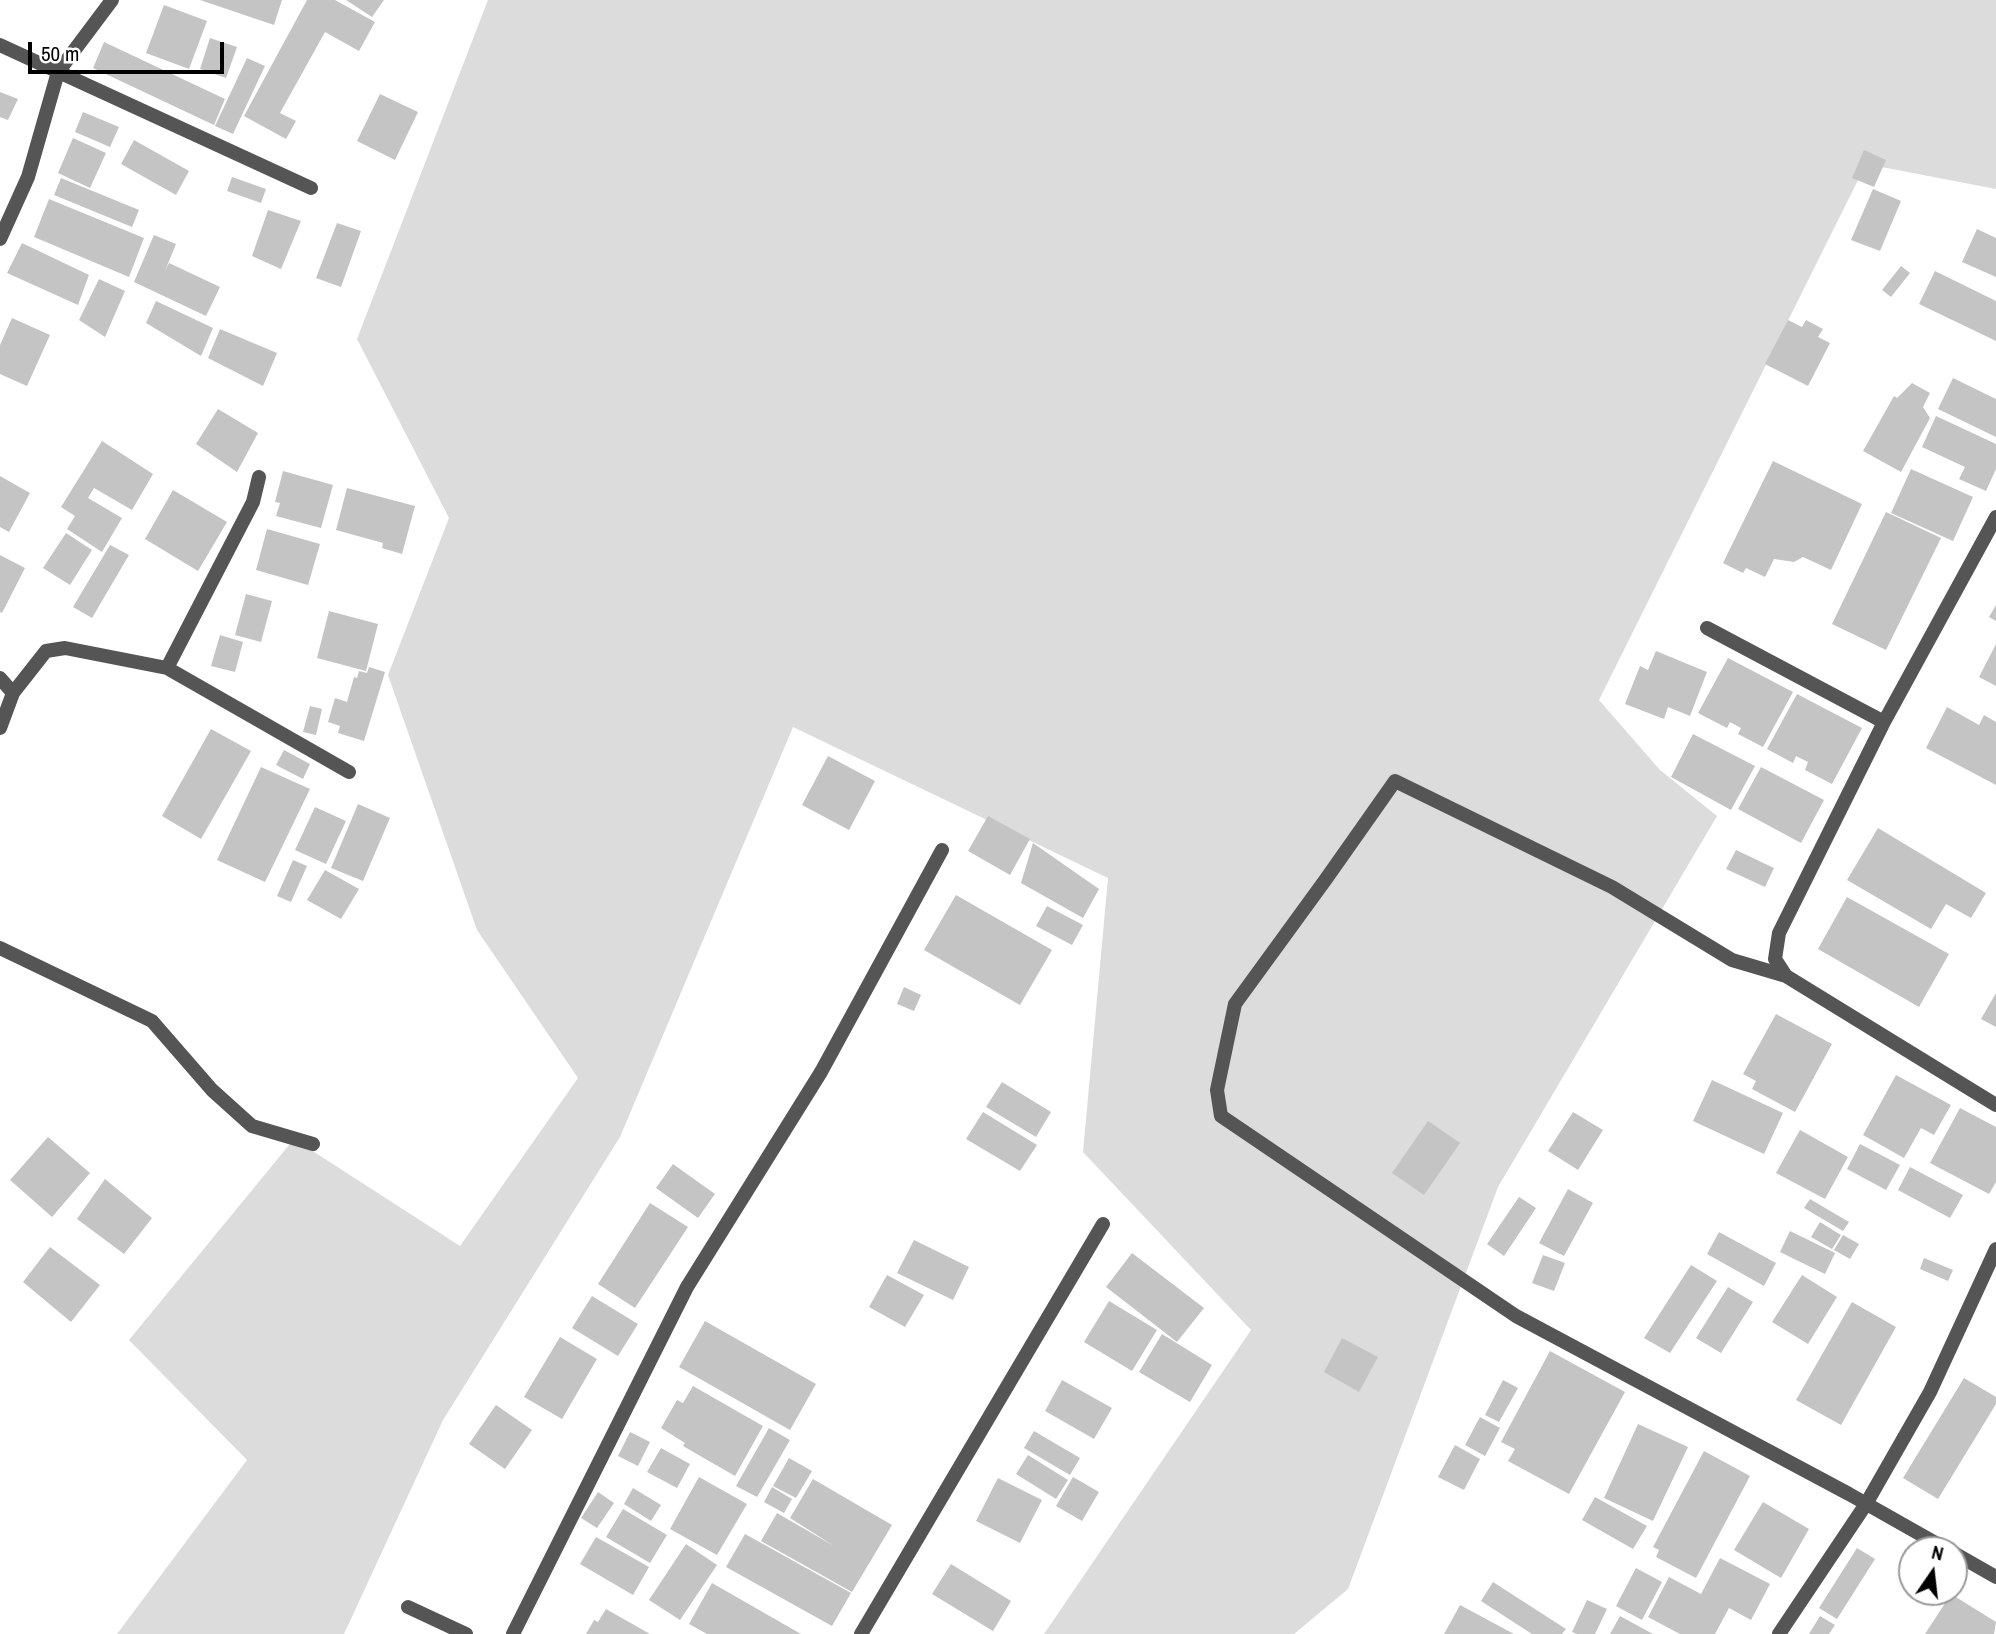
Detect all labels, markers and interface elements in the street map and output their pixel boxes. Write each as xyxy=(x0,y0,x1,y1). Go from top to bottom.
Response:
scale bar xyxy=(32,28,228,72)
text: 50 m xyxy=(41,39,79,68)
north arrow xyxy=(1898,1536,1968,1606)
text: N xyxy=(1929,1539,1946,1567)

